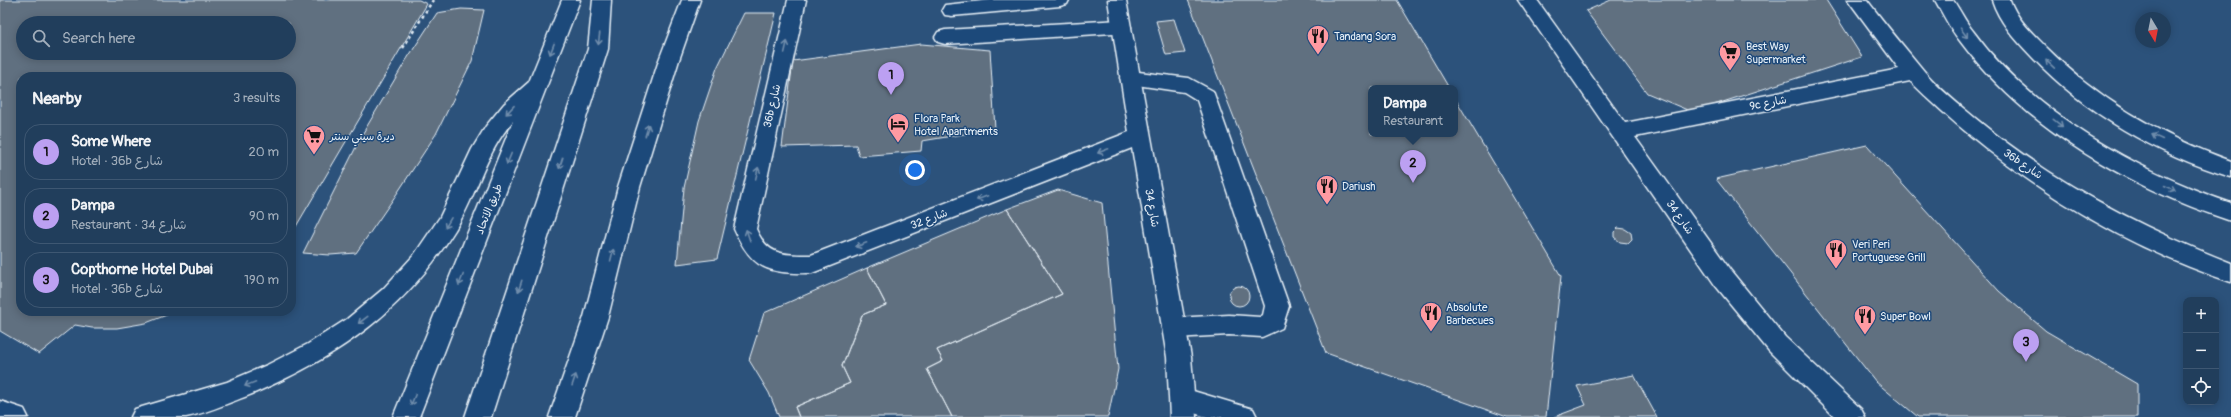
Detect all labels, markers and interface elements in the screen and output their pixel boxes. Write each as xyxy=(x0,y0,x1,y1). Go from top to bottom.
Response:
north arrow xyxy=(2135,12,2171,48)
search box xyxy=(16,16,296,60)
restaurant icon: Tandang Sora xyxy=(1305,23,1331,56)
icon: search xyxy=(30,27,52,49)
one-way arrow xyxy=(1960,28,1968,39)
text: Search here xyxy=(62,29,135,48)
place label: Tandang Sora xyxy=(1334,30,1396,43)
one-way arrow xyxy=(595,32,603,45)
supermarket icon: Best Way Supermarket xyxy=(1717,39,1743,72)
one-way arrow xyxy=(783,40,790,53)
place label: Best Way Supermarket xyxy=(1746,40,1806,66)
one-way arrow xyxy=(548,43,556,55)
one-way arrow xyxy=(2045,59,2055,69)
pin: 1 xyxy=(878,62,904,95)
street label: 36b شارع xyxy=(761,83,785,129)
popup xyxy=(1368,85,1458,137)
text: Nearby xyxy=(32,88,81,109)
text: 3 results xyxy=(233,90,280,106)
street label: 9c شارع xyxy=(1748,93,1788,115)
text: Dampa xyxy=(1383,94,1427,113)
one-way arrow xyxy=(505,105,515,115)
hotel icon: Flora Park Hotel Apartments xyxy=(885,111,911,144)
place label: Flora Park Hotel Apartments xyxy=(914,112,998,138)
text: Restaurant xyxy=(1383,113,1443,129)
one-way arrow xyxy=(2052,119,2063,127)
supermarket icon: ديرة سيتي سنتر xyxy=(301,123,327,156)
one-way arrow xyxy=(644,124,651,137)
place label: ديرة سيتي سنتر xyxy=(329,130,395,147)
text: Some Where xyxy=(71,132,151,151)
one-way arrow xyxy=(2151,133,2163,140)
text: 1 xyxy=(43,144,49,160)
text: 20 m xyxy=(248,144,279,160)
street label: 36b شارع xyxy=(2000,146,2045,183)
one-way arrow xyxy=(1098,147,1110,155)
pin: 2 xyxy=(1400,150,1426,183)
one-way arrow xyxy=(505,152,512,164)
text: Hotel · 36b شارع xyxy=(71,153,163,169)
one-way arrow xyxy=(557,156,564,169)
your location xyxy=(905,160,925,180)
one-way arrow xyxy=(753,167,761,180)
restaurant icon: Dariush xyxy=(1314,173,1340,206)
place label: Dariush xyxy=(1342,180,1376,193)
street label: طريق الاتحاد xyxy=(473,182,505,236)
one-way arrow xyxy=(2164,185,2176,192)
street label: شارع 34 xyxy=(1140,188,1162,229)
one-way arrow xyxy=(977,194,989,202)
text: Dampa xyxy=(71,196,115,215)
street label: شارع 34 xyxy=(1662,197,1696,238)
street label: شارع 32 xyxy=(909,206,950,234)
text: 2 xyxy=(42,208,50,224)
text: 90 m xyxy=(249,208,279,224)
text: Restaurant · شارع 34 xyxy=(71,217,187,233)
one-way arrow xyxy=(444,217,452,229)
one-way arrow xyxy=(743,230,751,242)
restaurant icon: Veri Peri Portuguese Grill xyxy=(1823,237,1849,270)
place label: Veri Peri Portuguese Grill xyxy=(1852,238,1926,264)
one-way arrow xyxy=(856,242,868,249)
one-way arrow xyxy=(608,249,616,262)
text: Copthorne Hotel Dubai xyxy=(71,260,213,279)
text: 3 xyxy=(42,272,50,288)
text: 190 m xyxy=(244,272,279,288)
one-way arrow xyxy=(456,273,464,285)
one-way arrow xyxy=(516,280,524,292)
text: Hotel · 36b شارع xyxy=(71,281,163,297)
map controls xyxy=(2183,297,2219,405)
button: + xyxy=(2183,297,2219,333)
restaurant icon: Absolute Barbecues xyxy=(1418,300,1444,333)
place label: Absolute Barbecues xyxy=(1446,301,1494,327)
restaurant icon: Super Bowl xyxy=(1852,303,1878,336)
place label: Super Bowl xyxy=(1880,310,1931,323)
one-way arrow xyxy=(357,316,368,324)
pin: 3 xyxy=(2013,329,2039,362)
button: − xyxy=(2183,333,2219,369)
button: locate xyxy=(2183,369,2219,405)
one-way arrow xyxy=(571,374,578,387)
one-way arrow xyxy=(245,381,257,389)
one-way arrow xyxy=(408,394,416,406)

